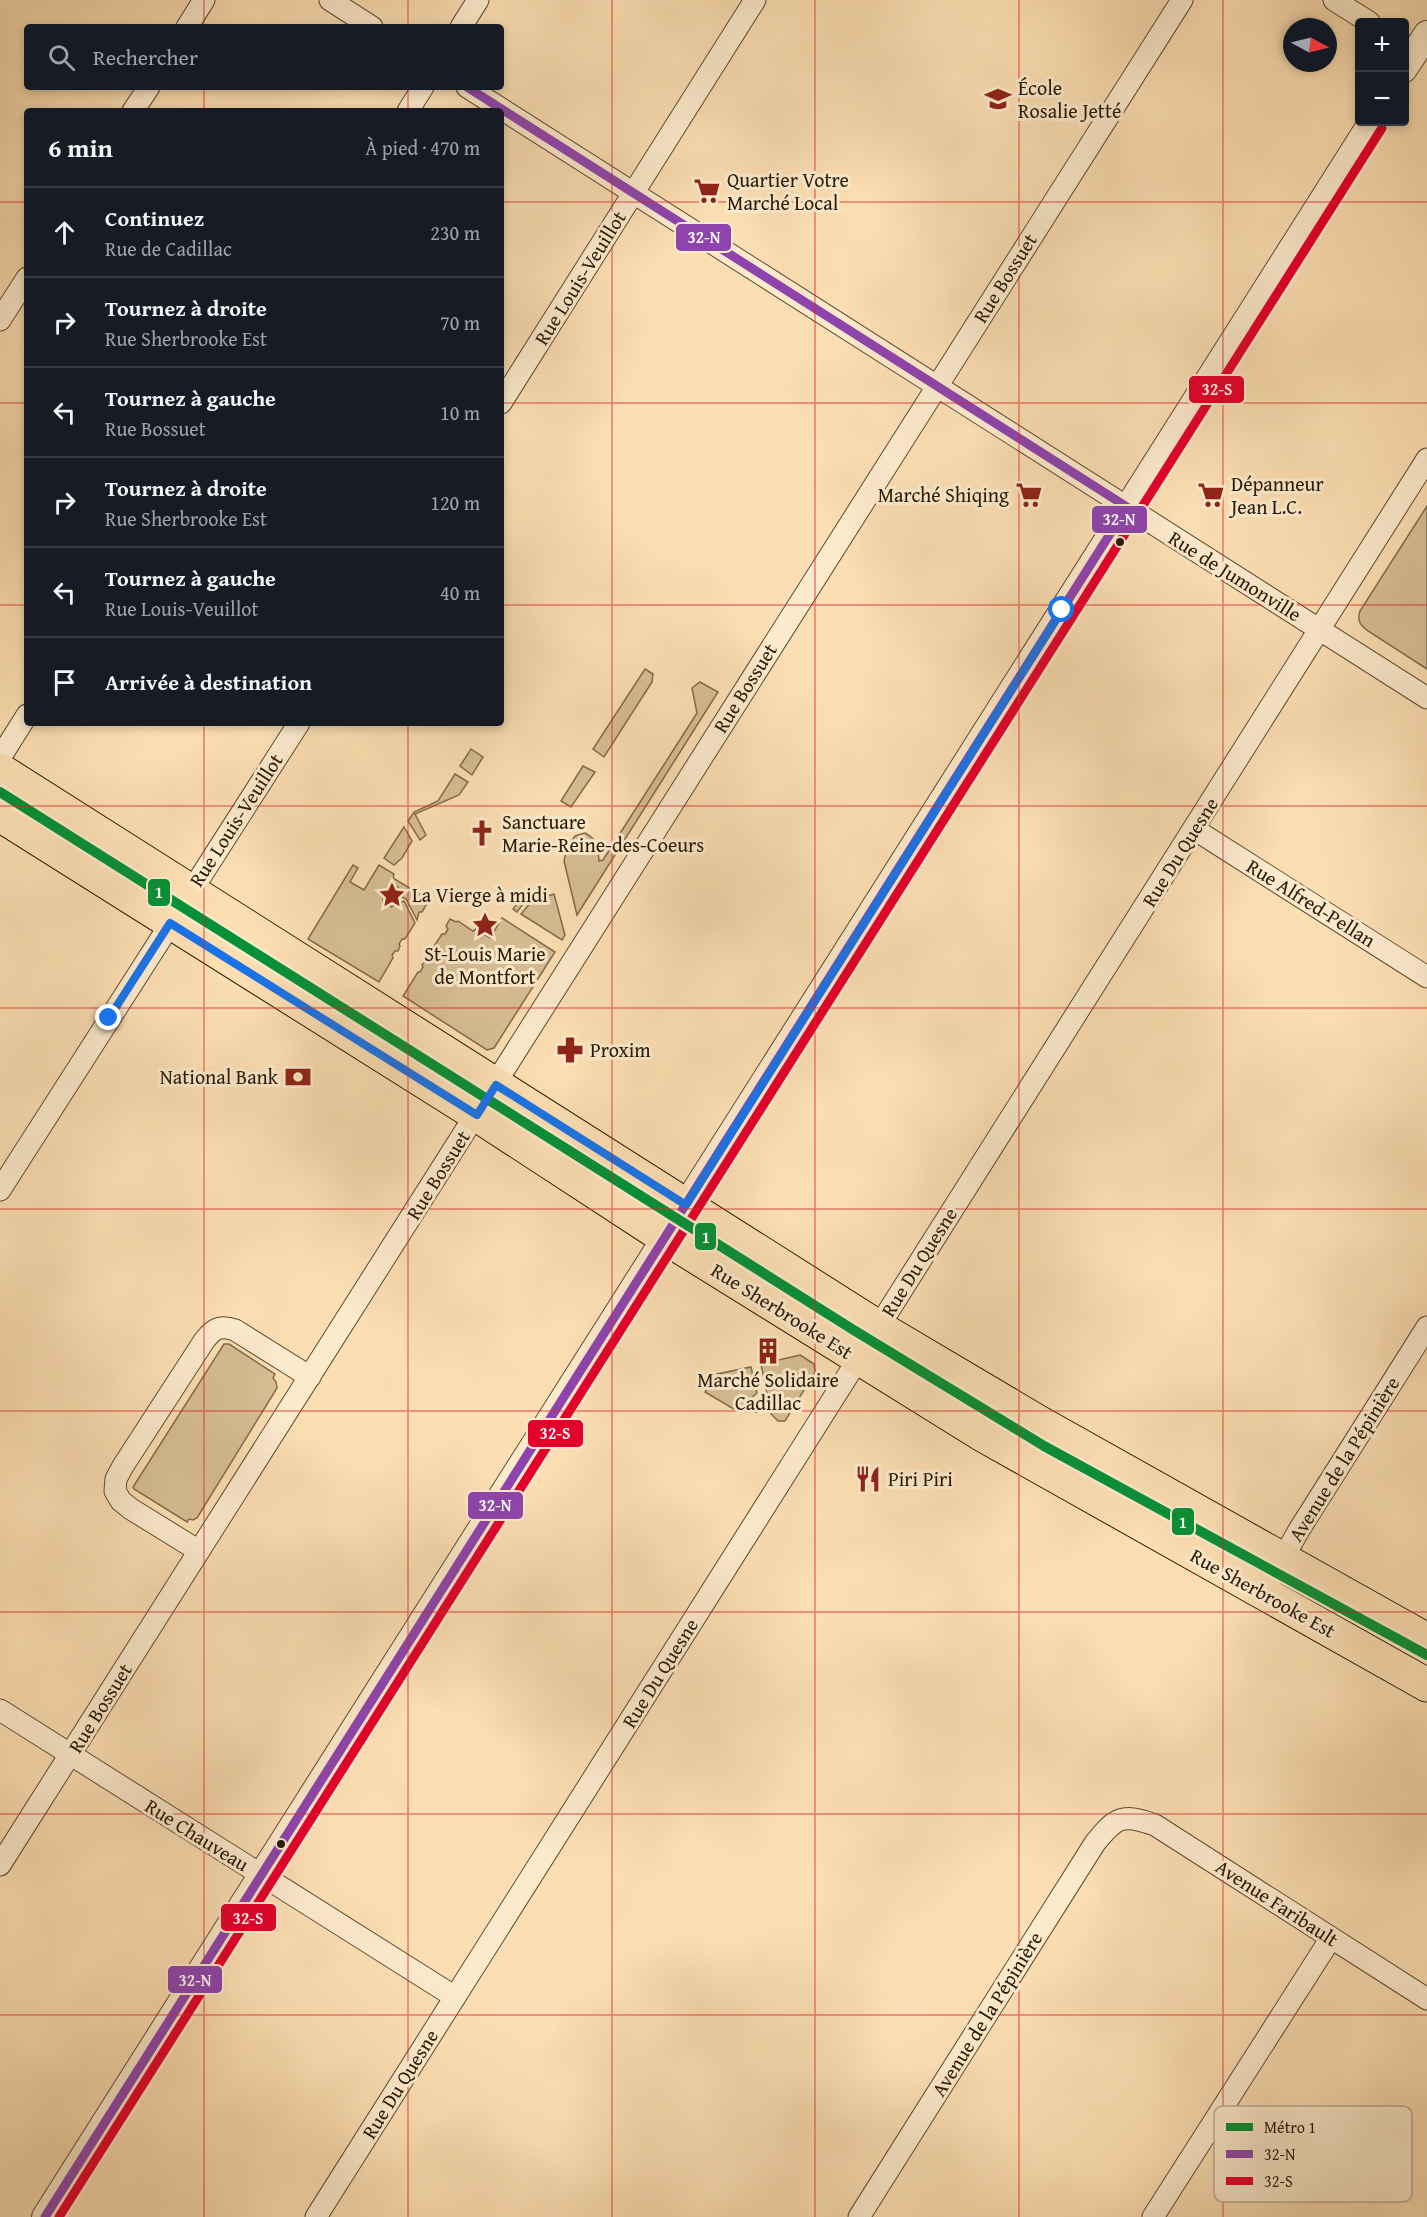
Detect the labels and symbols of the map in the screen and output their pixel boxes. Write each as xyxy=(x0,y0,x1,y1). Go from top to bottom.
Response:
north arrow xyxy=(1283,18,1337,72)
place label: École Rosalie Jetté xyxy=(1018,73,1121,125)
school or university icon: École Rosalie Jetté xyxy=(983,84,1013,114)
place label: Quartier Votre Marché Local xyxy=(727,165,849,217)
supermarket icon: Quartier Votre Marché Local xyxy=(692,176,722,206)
street label: Rue Louis-Veuillot xyxy=(527,205,633,351)
line badge: 32-N xyxy=(675,223,732,252)
text: 32-N xyxy=(687,225,721,249)
street label: Rue Bossuet xyxy=(966,227,1044,328)
line badge: 32-S xyxy=(1188,375,1245,404)
text: 32-S xyxy=(1202,377,1232,401)
place label: Dépanneur Jean L.C. xyxy=(1228,469,1324,521)
place label: Marché Shiqing xyxy=(878,480,1009,509)
supermarket icon: Marché Shiqing xyxy=(1014,480,1044,510)
supermarket icon: Dépanneur Jean L.C. xyxy=(1196,480,1226,510)
line badge: 32-N xyxy=(1091,505,1148,534)
text: 32-N xyxy=(1102,507,1136,531)
street label: Rue de Jumonville xyxy=(1163,523,1307,628)
unlabelled marker xyxy=(1114,536,1126,548)
route start xyxy=(1048,596,1074,622)
street label: Rue Bossuet xyxy=(706,637,784,738)
street label: Rue Louis-Veuillot xyxy=(182,747,290,892)
street label: Rue Du Quesne xyxy=(1134,791,1225,912)
place label: Sanctuare Marie-Reine-des-Coeurs xyxy=(502,807,704,859)
church icon: Sanctuare Marie-Reine-des-Coeurs xyxy=(467,818,497,848)
street label: Rue Alfred-Pellan xyxy=(1241,851,1381,954)
line badge: 1 xyxy=(147,878,171,907)
text: 1 xyxy=(155,880,163,904)
place icon: La Vierge à midi xyxy=(377,880,407,910)
place label: La Vierge à midi xyxy=(412,880,548,909)
place icon: St-Louis Marie de Montfort xyxy=(470,910,500,940)
place label: St-Louis Marie de Montfort xyxy=(424,939,546,991)
route end xyxy=(95,1004,121,1030)
pharmacy icon: Proxim xyxy=(555,1035,585,1065)
place label: Proxim xyxy=(590,1035,651,1064)
place label: National Bank xyxy=(160,1062,279,1091)
bank icon: National Bank xyxy=(283,1062,313,1092)
street label: Rue Bossuet xyxy=(399,1124,477,1225)
street label: Rue Du Quesne xyxy=(873,1201,964,1322)
line badge: 1 xyxy=(694,1222,717,1251)
text: 1 xyxy=(702,1225,710,1249)
street label: Rue Sherbrooke Est xyxy=(706,1255,859,1366)
building icon: Marché Solidaire Cadillac xyxy=(753,1336,783,1366)
place label: Marché Solidaire Cadillac xyxy=(697,1365,839,1417)
street label: Avenue de la Pépinière xyxy=(1281,1371,1406,1547)
line badge: 32-S xyxy=(527,1419,584,1448)
text: 32-S xyxy=(540,1421,570,1445)
restaurant icon: Piri Piri xyxy=(853,1464,883,1494)
place label: Piri Piri xyxy=(888,1464,953,1493)
line badge: 32-N xyxy=(467,1491,524,1520)
text: 32-N xyxy=(478,1493,512,1517)
line badge: 1 xyxy=(1171,1507,1195,1536)
text: 1 xyxy=(1179,1510,1187,1534)
street label: Rue Sherbrooke Est xyxy=(1185,1541,1341,1645)
street label: Rue Du Quesne xyxy=(614,1612,705,1733)
street label: Rue Bossuet xyxy=(61,1657,139,1758)
street label: Rue Chauveau xyxy=(140,1791,255,1878)
unlabelled marker xyxy=(275,1838,287,1850)
street label: Avenue Faribault xyxy=(1210,1852,1344,1953)
line badge: 32-S xyxy=(220,1903,277,1932)
text: 32-S xyxy=(233,1906,263,1930)
street label: Avenue de la Pépinière xyxy=(924,1926,1049,2102)
line badge: 32-N xyxy=(167,1965,223,1994)
text: 32-N xyxy=(178,1968,212,1992)
street label: Rue Du Quesne xyxy=(354,2023,445,2144)
legend xyxy=(1214,2106,1412,2202)
text: Métro 1 xyxy=(1264,2115,1316,2139)
text: 32-N xyxy=(1264,2142,1296,2166)
text: 32-S xyxy=(1264,2169,1293,2193)

